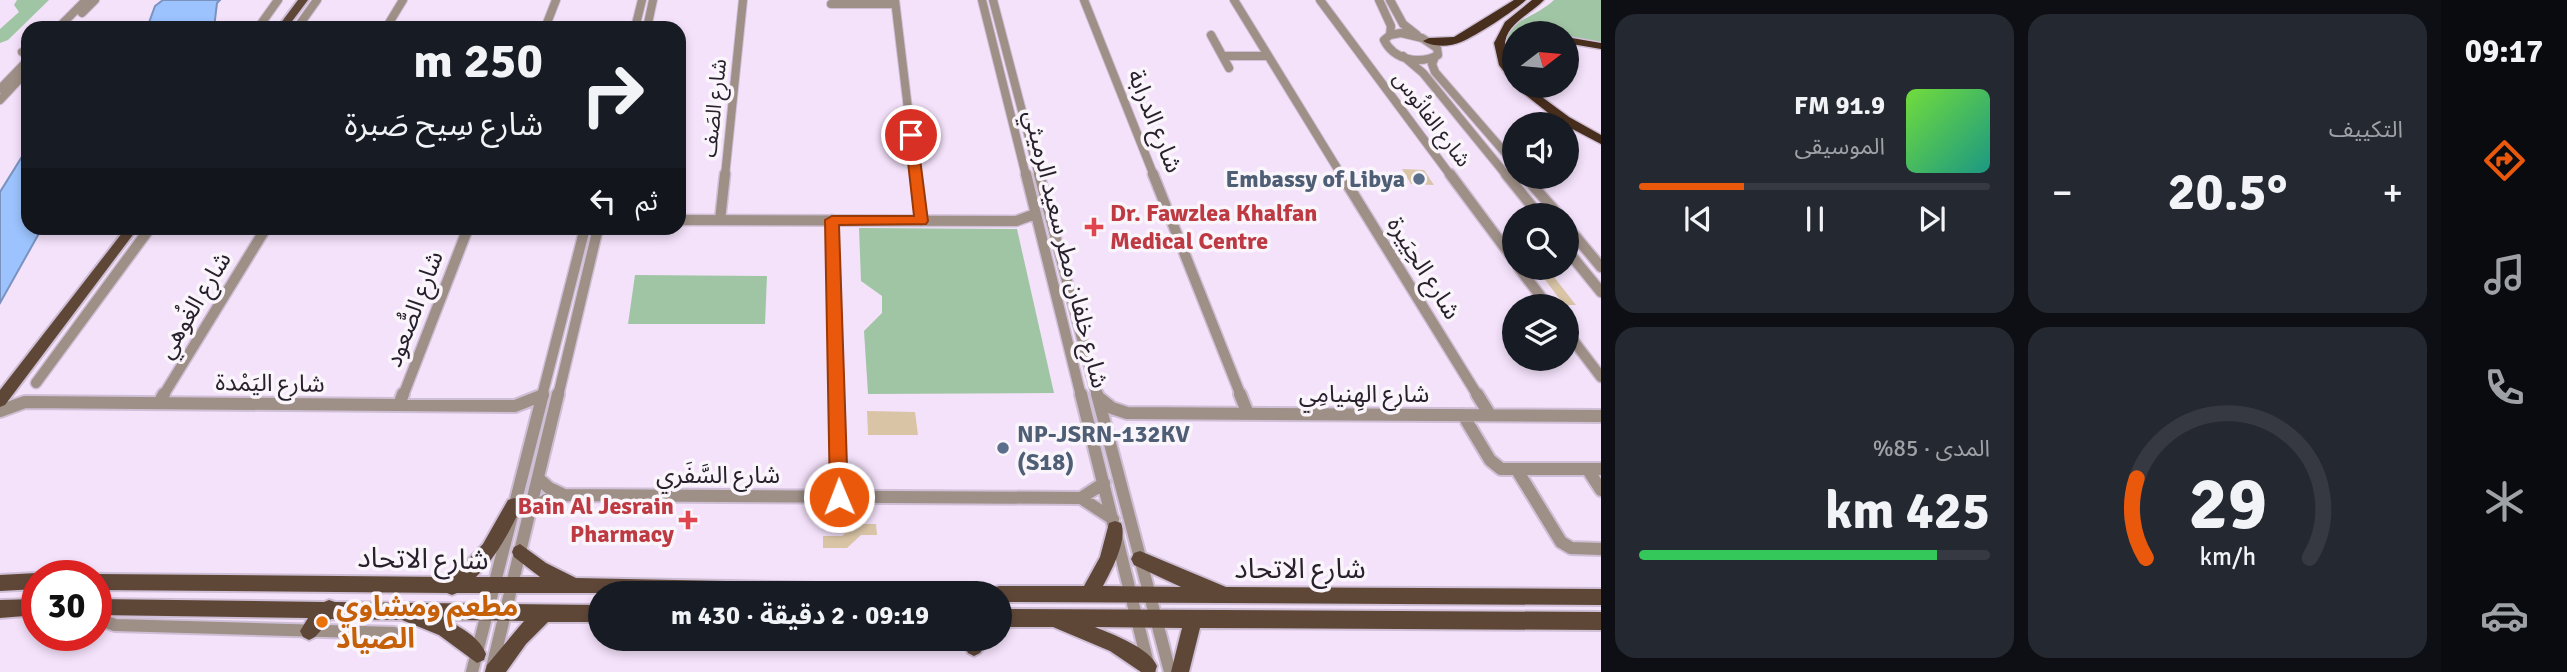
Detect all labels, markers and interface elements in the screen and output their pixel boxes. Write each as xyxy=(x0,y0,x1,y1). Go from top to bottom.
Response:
north arrow xyxy=(1502,21,1578,98)
map controls xyxy=(1502,21,1579,371)
text: 250 m xyxy=(413,31,543,91)
text: 09:17 xyxy=(2465,32,2543,71)
icon: right xyxy=(567,49,658,140)
street label: شارع الصَف xyxy=(696,57,734,159)
street label: شارع الدرابة xyxy=(1119,65,1189,178)
street label: شارع الفانُوس xyxy=(1386,66,1477,173)
text: 91.9 FM xyxy=(1794,90,1885,122)
text: شارع سِيح صَبرة xyxy=(345,105,543,144)
pin xyxy=(881,105,941,165)
street label: شارع خلفان مطر سعيد الرميثي xyxy=(1013,107,1115,392)
button: sound xyxy=(1502,112,1579,189)
text: التكييف xyxy=(2329,115,2403,144)
icon: arrive xyxy=(892,116,930,154)
text: الموسيقى xyxy=(1794,132,1885,161)
icon: directions xyxy=(2480,136,2529,185)
text: 20.5° xyxy=(2168,160,2287,224)
place label: Embassy of Libya xyxy=(1226,164,1405,194)
text: − xyxy=(2052,169,2073,216)
text: + xyxy=(2382,169,2403,216)
marker: Embassy of Libya xyxy=(1411,171,1427,187)
icon: left xyxy=(584,182,622,220)
text: ثم xyxy=(636,186,658,218)
place label: Dr. Fawzlea Khalfan Medical Centre xyxy=(1110,198,1317,256)
icon: previous xyxy=(1679,200,1717,238)
icon: pause xyxy=(1796,200,1834,238)
icon: next xyxy=(1913,200,1951,238)
button: search xyxy=(1502,203,1579,280)
street label: شارع الحِيَيرة xyxy=(1379,211,1467,326)
marker: Dr. Fawzlea Khalfan Medical Centre xyxy=(1084,217,1104,237)
street label: شارع الغُوهي xyxy=(149,245,241,366)
street label: شارع الصُّعود xyxy=(378,246,452,372)
icon: music xyxy=(2480,250,2529,299)
button: layers xyxy=(1502,294,1579,371)
icon: phone xyxy=(2480,363,2529,412)
street label: شارع اليَمْدة xyxy=(215,367,325,401)
street label: شارع الهِنيامِي xyxy=(1299,379,1429,413)
place label: NP-JSRN-132KV (S18) xyxy=(1017,419,1190,477)
text: المدى · 85% xyxy=(1873,434,1990,463)
marker: NP-JSRN-132KV (S18) xyxy=(995,440,1011,456)
street label: شارع السَّفَري xyxy=(656,460,780,494)
position arrow xyxy=(802,460,876,534)
text: 29 xyxy=(2188,461,2267,550)
icon: climate xyxy=(2480,477,2529,526)
text: 425 km xyxy=(1825,479,1990,543)
place label: Bain Al Jesrain Pharmacy xyxy=(518,491,674,549)
marker: Bain Al Jesrain Pharmacy xyxy=(680,512,696,528)
street label: شارع الاتحاد xyxy=(357,541,489,580)
text: km/h xyxy=(2199,541,2256,572)
street label: شارع الاتحاد xyxy=(1234,552,1366,589)
speed limit sign: 30 xyxy=(21,560,112,651)
place label: مطعم ومشاوي الصياد xyxy=(336,590,518,656)
icon: car xyxy=(2480,591,2529,640)
text: 09:19 · 2 دقيقة · 430 m xyxy=(671,600,929,632)
marker: مطعم ومشاوي الصياد xyxy=(314,614,330,630)

